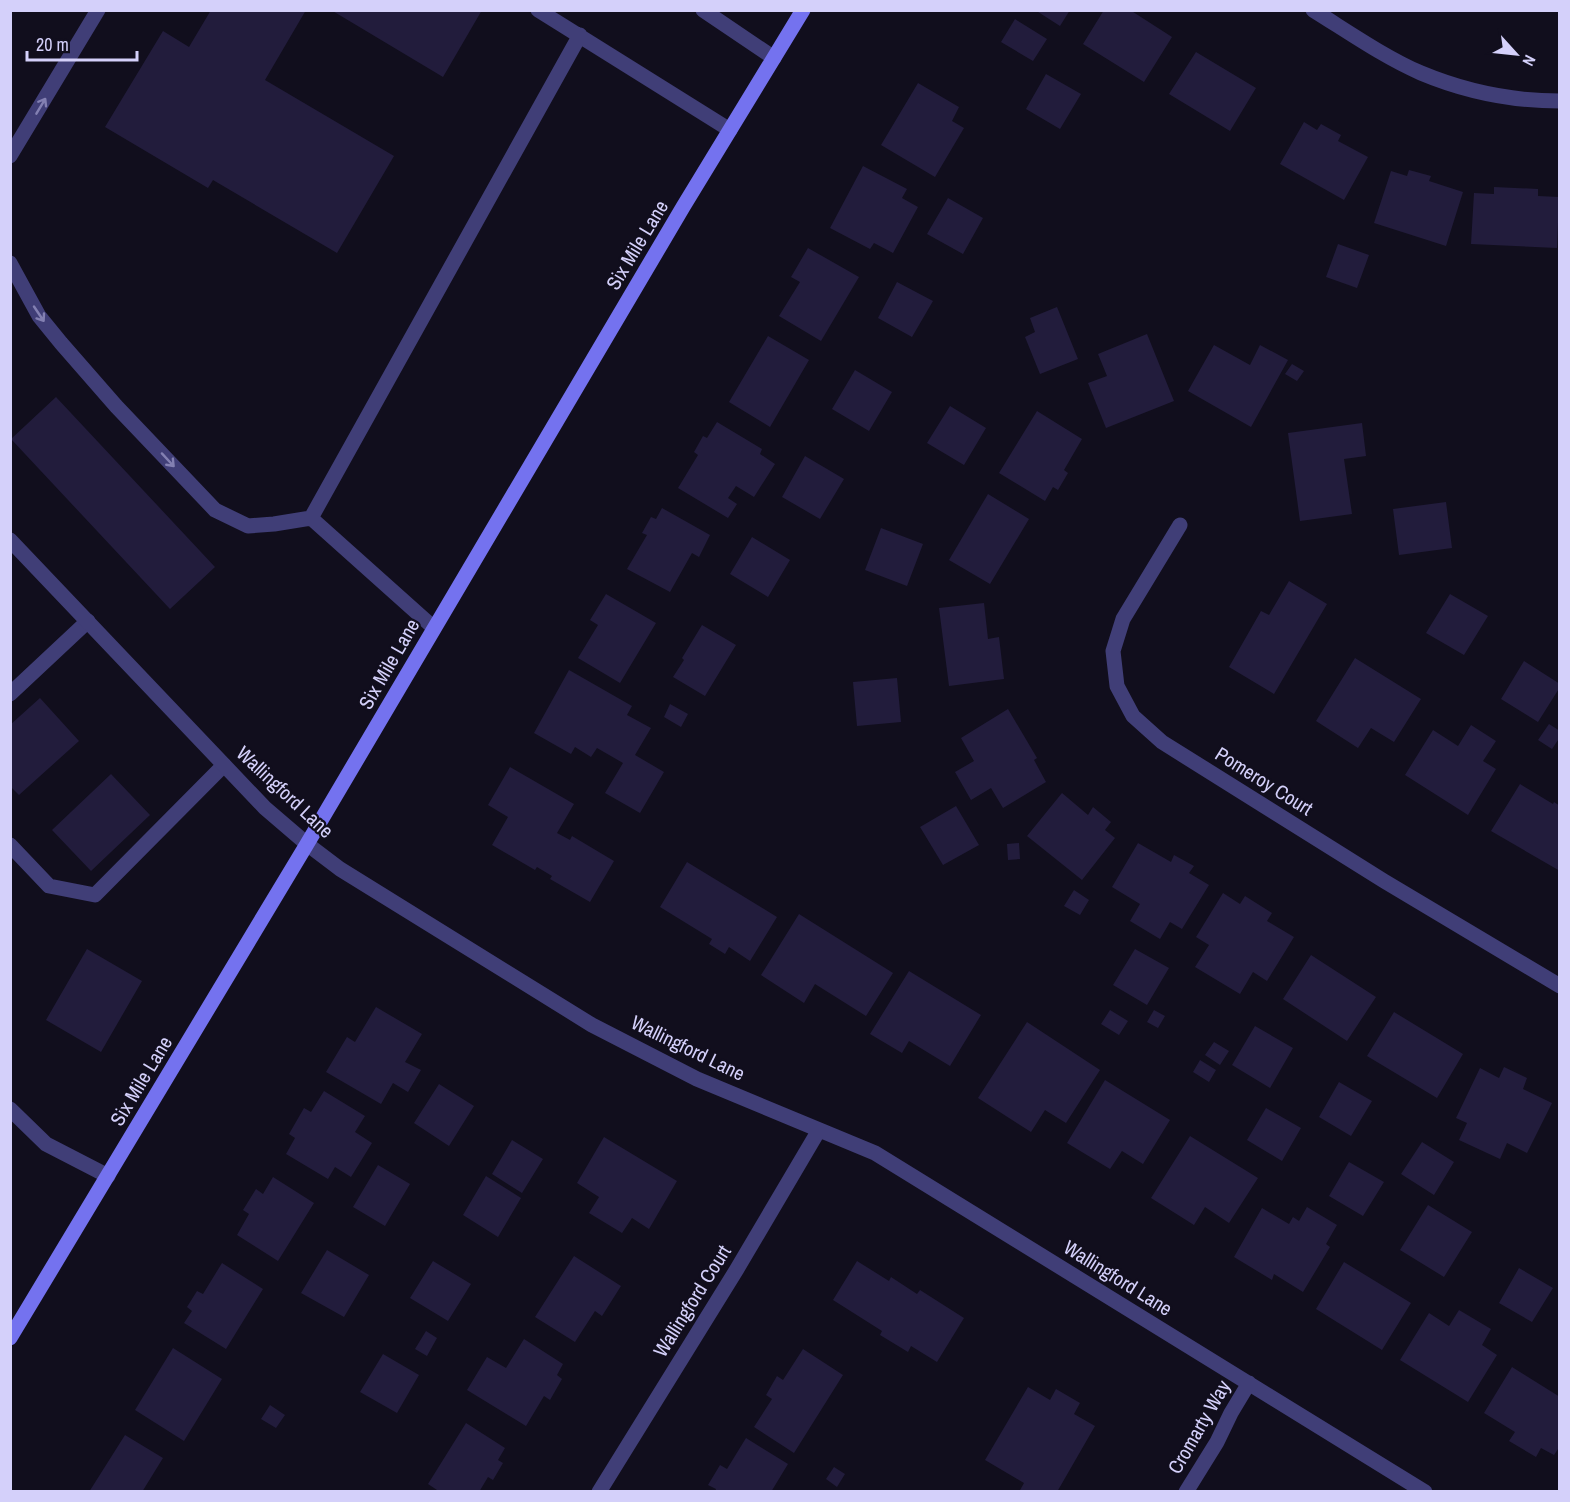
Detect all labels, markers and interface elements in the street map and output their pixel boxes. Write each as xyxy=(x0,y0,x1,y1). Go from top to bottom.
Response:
scale bar xyxy=(27,24,136,62)
north arrow xyxy=(1486,24,1546,84)
text: 20 m xyxy=(36,32,69,57)
text: N xyxy=(1517,52,1541,70)
one-way arrow xyxy=(35,98,47,115)
street label: Six Mile Lane xyxy=(599,195,674,295)
one-way arrow xyxy=(33,306,45,322)
one-way arrow xyxy=(161,453,175,468)
street label: Six Mile Lane xyxy=(352,614,425,714)
street label: Wallingford Lane xyxy=(231,740,340,844)
street label: Pomeroy Court xyxy=(1210,740,1319,821)
street label: Wallingford Lane xyxy=(627,1008,750,1087)
street label: Six Mile Lane xyxy=(103,1031,178,1131)
street label: Wallingford Lane xyxy=(1059,1233,1178,1322)
street label: Wallingford Court xyxy=(646,1239,737,1362)
street label: Cromarty Way xyxy=(1161,1374,1237,1479)

